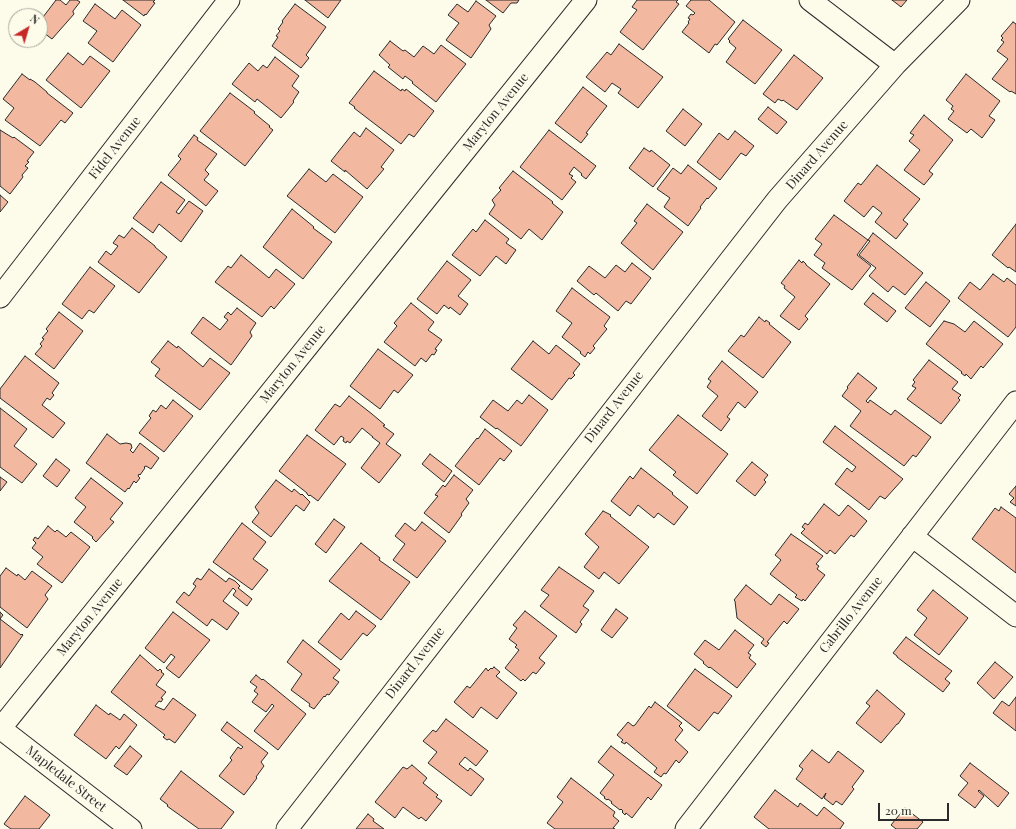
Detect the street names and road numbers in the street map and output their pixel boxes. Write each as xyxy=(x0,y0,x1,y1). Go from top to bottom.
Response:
street label: Maryton Avenue xyxy=(460,70,532,154)
street label: Fidel Avenue xyxy=(86,114,144,182)
street label: Dinard Avenue xyxy=(783,117,851,193)
street label: Maryton Avenue xyxy=(257,322,329,406)
street label: Dinard Avenue xyxy=(581,368,647,446)
street label: Cabrillo Avenue xyxy=(816,574,886,656)
street label: Maryton Avenue xyxy=(54,575,126,659)
street label: Dinard Avenue xyxy=(382,624,448,702)
street label: Mapledale Street xyxy=(23,743,109,815)

